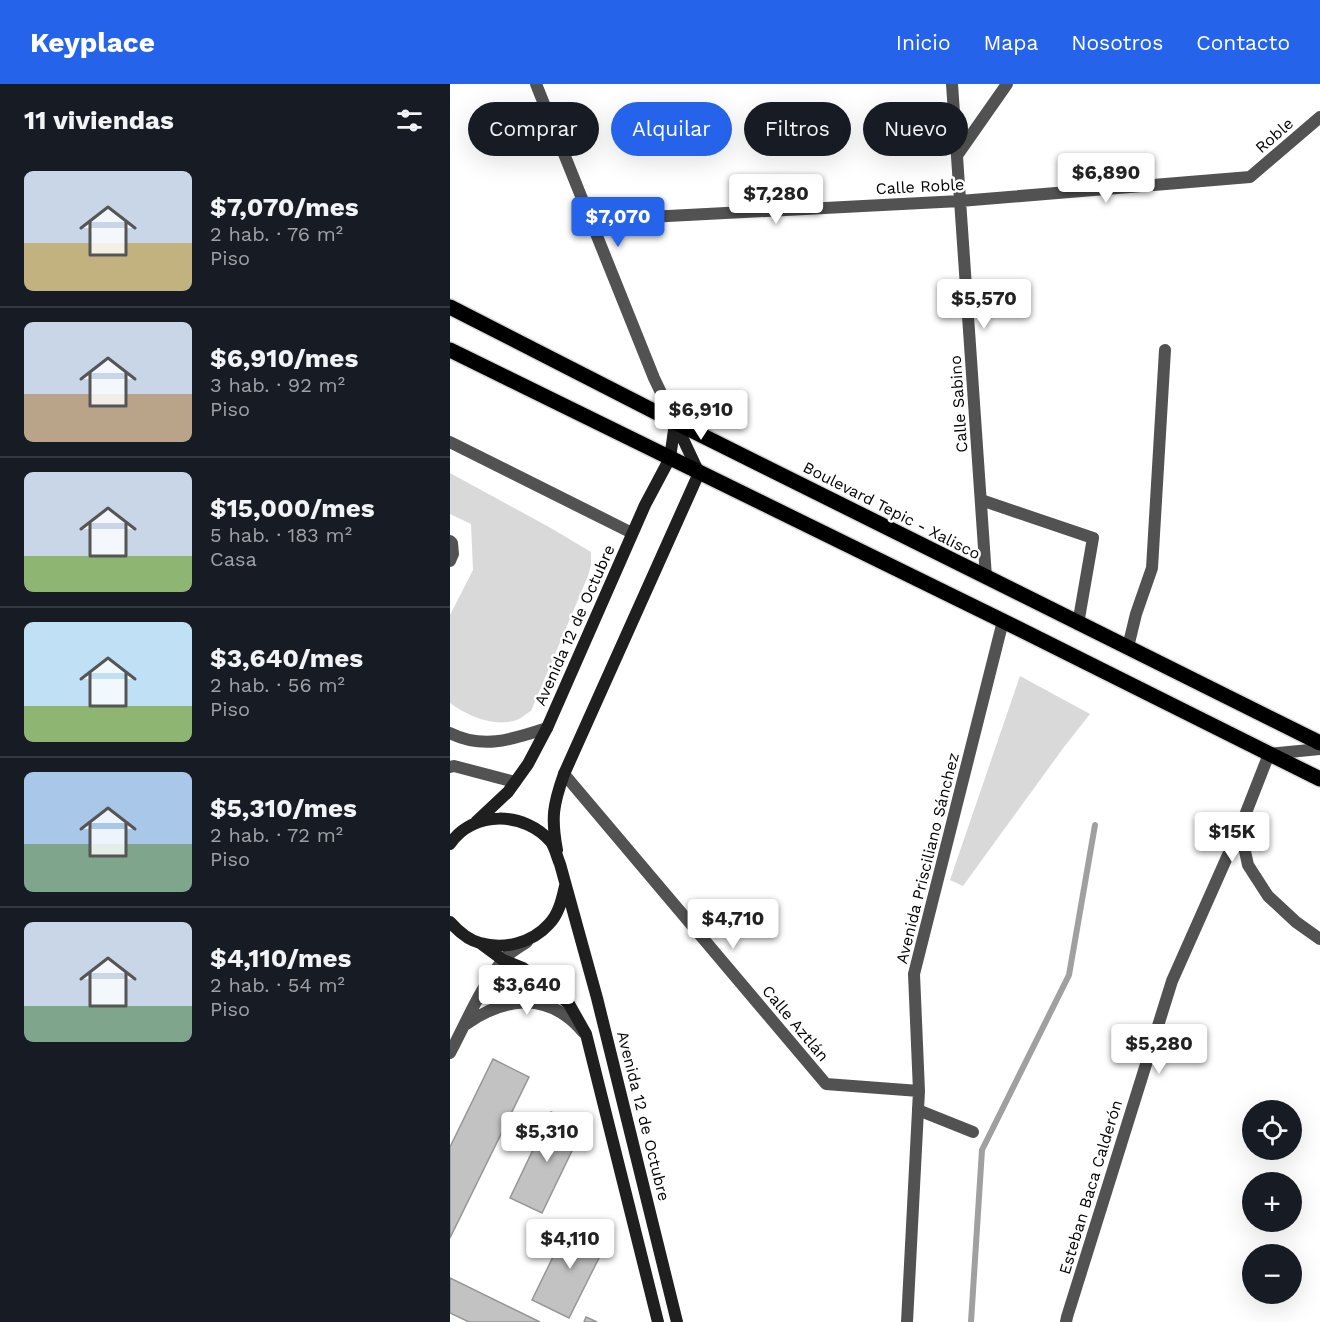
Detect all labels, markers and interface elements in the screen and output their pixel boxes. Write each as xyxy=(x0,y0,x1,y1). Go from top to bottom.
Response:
text: Keyplace xyxy=(30,26,155,59)
text: Inicio xyxy=(896,30,951,55)
text: Mapa xyxy=(984,30,1038,55)
text: Nosotros xyxy=(1071,30,1163,55)
text: Contacto xyxy=(1196,30,1290,55)
chip: Comprar xyxy=(468,102,599,156)
chip: Alquilar xyxy=(611,102,732,156)
chip: Filtros xyxy=(744,102,851,156)
chip: Nuevo xyxy=(863,102,968,156)
icon: filters xyxy=(393,104,426,137)
text: 11 viviendas xyxy=(24,105,174,135)
street label: Roble xyxy=(1251,114,1297,157)
pin: $6,890 xyxy=(1057,153,1155,204)
text: $6,890 xyxy=(1072,160,1140,184)
pin: $7,280 xyxy=(727,174,825,225)
street label: Calle Roble xyxy=(875,175,965,198)
text: $7,280 xyxy=(743,181,809,205)
text: $7,070/mes xyxy=(210,192,359,222)
icon: home xyxy=(72,195,144,267)
pin: $7,070 xyxy=(569,197,667,248)
text: $7,070 xyxy=(585,204,651,228)
text: 2 hab. · 76 m² xyxy=(210,222,343,246)
text: Piso xyxy=(210,246,250,270)
pin: $5,570 xyxy=(935,279,1033,330)
text: $5,570 xyxy=(951,286,1017,310)
text: $6,910/mes xyxy=(210,343,358,373)
icon: home xyxy=(72,346,144,418)
street label: Calle Sabino xyxy=(946,355,971,453)
text: 3 hab. · 92 m² xyxy=(210,373,345,397)
pin: $6,910 xyxy=(652,390,750,441)
text: Piso xyxy=(210,397,250,421)
text: $6,910 xyxy=(669,397,733,421)
street label: Boulevard Tepic - Xalisco xyxy=(800,457,984,563)
text: $15,000/mes xyxy=(210,493,375,523)
icon: home xyxy=(72,496,144,568)
text: 5 hab. · 183 m² xyxy=(210,523,352,547)
street label: Avenida 12 de Octubre xyxy=(530,542,619,709)
text: Casa xyxy=(210,547,257,571)
text: $3,640/mes xyxy=(210,643,363,673)
icon: home xyxy=(72,646,144,718)
text: 2 hab. · 56 m² xyxy=(210,673,345,697)
text: Piso xyxy=(210,697,250,721)
street label: Avenida Prisciliano Sánchez xyxy=(892,751,963,966)
text: $5,310/mes xyxy=(210,793,357,823)
icon: home xyxy=(72,796,144,868)
pin: $15K xyxy=(1196,812,1268,863)
text: $15K xyxy=(1209,819,1255,843)
text: 2 hab. · 72 m² xyxy=(210,823,343,847)
text: Piso xyxy=(210,847,250,871)
pin: $4,710 xyxy=(684,899,782,950)
text: $4,710 xyxy=(702,906,764,930)
text: $4,110/mes xyxy=(210,943,351,973)
icon: home xyxy=(72,946,144,1018)
pin: $3,640 xyxy=(478,965,576,1016)
text: $3,640 xyxy=(493,972,561,996)
text: 2 hab. · 54 m² xyxy=(210,973,345,997)
street label: Calle Aztlán xyxy=(758,981,833,1065)
text: Piso xyxy=(210,997,250,1021)
pin: $5,280 xyxy=(1110,1024,1208,1075)
street label: Avenida 12 de Octubre xyxy=(613,1029,674,1203)
text: $5,280 xyxy=(1125,1031,1193,1055)
street label: Esteban Baca Calderón xyxy=(1055,1098,1126,1277)
map controls xyxy=(1242,1100,1302,1304)
button: locate xyxy=(1242,1100,1302,1160)
pin: $5,310 xyxy=(498,1112,596,1163)
text: $5,310 xyxy=(515,1119,579,1143)
button: + xyxy=(1242,1172,1302,1232)
pin: $4,110 xyxy=(521,1219,619,1270)
text: $4,110 xyxy=(540,1226,600,1250)
button: − xyxy=(1242,1244,1302,1304)

